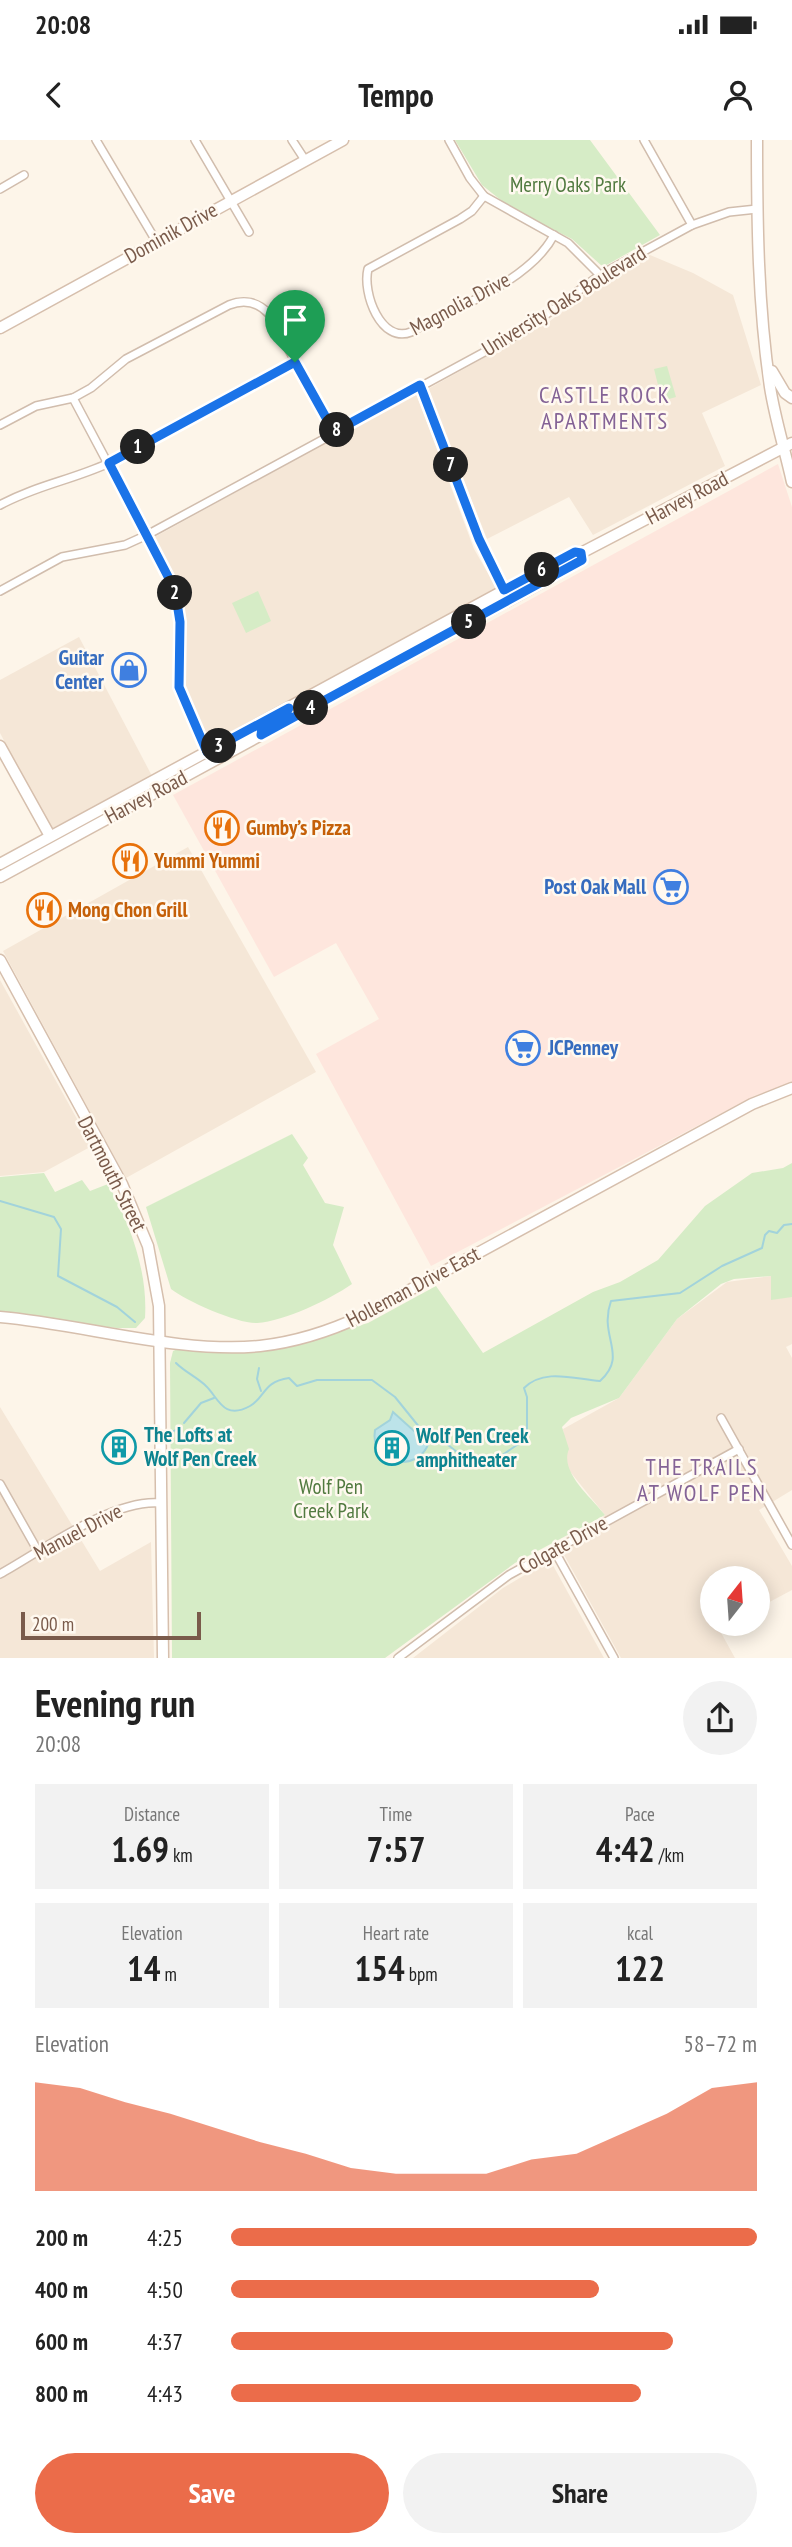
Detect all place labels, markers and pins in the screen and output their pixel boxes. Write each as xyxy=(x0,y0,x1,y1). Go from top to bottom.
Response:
pin xyxy=(265,290,325,362)
pin: 8 xyxy=(320,412,354,448)
pin: 1 xyxy=(120,430,156,464)
pin: 7 xyxy=(434,448,468,482)
pin: 6 xyxy=(524,552,560,588)
pin: 2 xyxy=(158,575,192,610)
pin: 5 xyxy=(452,604,486,640)
place label: Guitar Center xyxy=(55,644,105,695)
shop icon: Guitar Center xyxy=(110,651,148,689)
pin: 4 xyxy=(294,690,328,726)
pin: 3 xyxy=(202,728,236,764)
restaurant icon: Gumby’s Pizza xyxy=(203,809,241,847)
place label: Gumby’s Pizza xyxy=(246,814,351,841)
restaurant icon: Yummi Yummi xyxy=(111,842,149,880)
place label: Yummi Yummi xyxy=(153,847,260,874)
supermarket icon: Post Oak Mall xyxy=(652,868,690,906)
place label: Post Oak Mall xyxy=(544,873,647,900)
restaurant icon: Mong Chon Grill xyxy=(25,891,63,929)
place label: Mong Chon Grill xyxy=(68,896,188,923)
supermarket icon: JCPenney xyxy=(504,1029,542,1067)
place label: JCPenney xyxy=(547,1034,619,1061)
place label: The Lofts at Wolf Pen Creek xyxy=(143,1421,257,1472)
place label: Wolf Pen Creek amphitheater xyxy=(415,1422,529,1473)
building icon: The Lofts at Wolf Pen Creek xyxy=(100,1428,138,1466)
building icon: Wolf Pen Creek amphitheater xyxy=(373,1429,411,1467)

